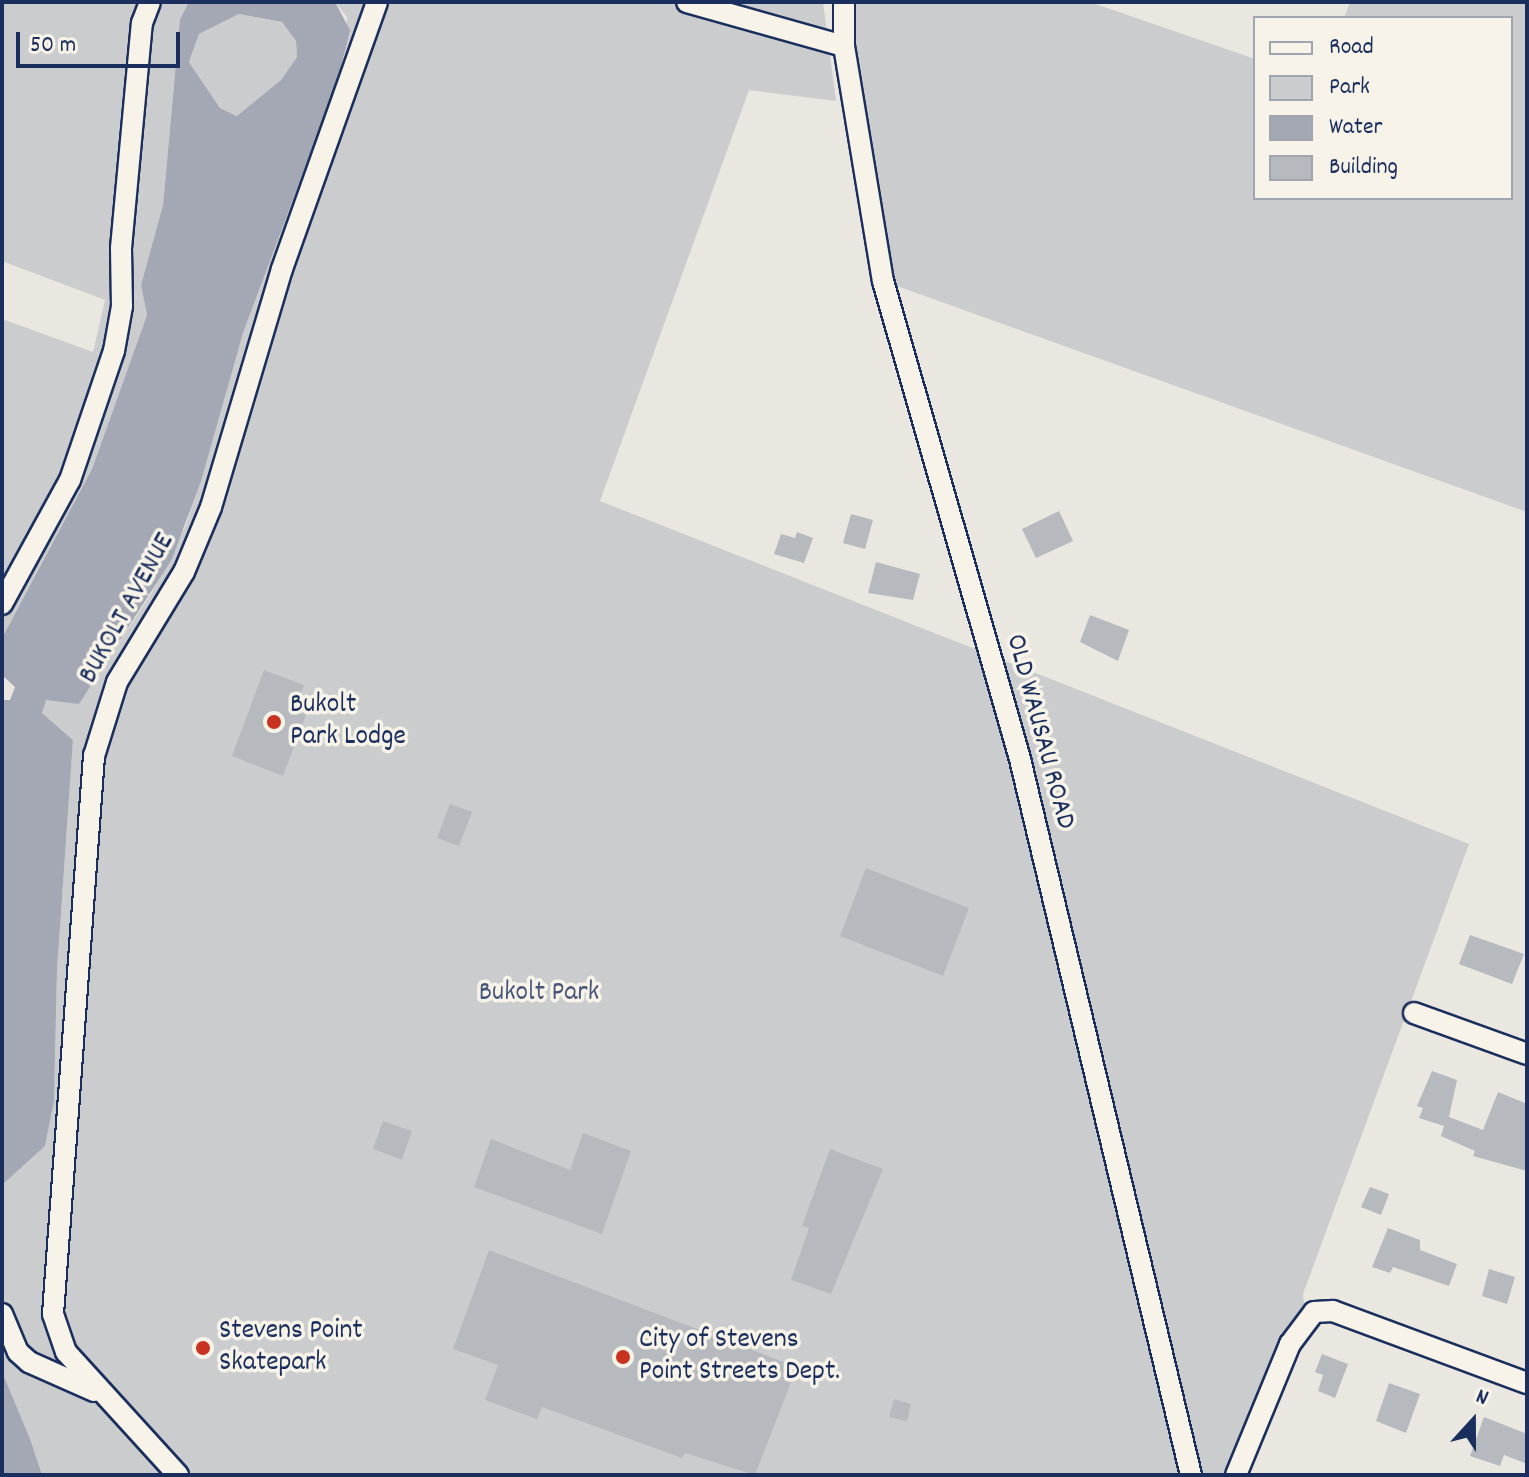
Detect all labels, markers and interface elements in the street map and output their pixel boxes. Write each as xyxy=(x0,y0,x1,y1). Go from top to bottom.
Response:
scale bar xyxy=(20,16,184,66)
legend xyxy=(1253,16,1513,200)
text: 50 m xyxy=(30,29,76,63)
text: Road xyxy=(1329,31,1374,65)
text: Park xyxy=(1329,71,1370,105)
text: Water xyxy=(1329,111,1382,145)
text: Building xyxy=(1329,151,1398,185)
street label: BUKOLT AVENUE xyxy=(73,528,183,690)
street label: OLD WAUSAU ROAD xyxy=(997,631,1081,833)
place label: Bukolt Park Lodge xyxy=(290,689,406,755)
marker: Bukolt Park Lodge xyxy=(265,713,283,731)
park label: Bukolt Park xyxy=(479,977,599,1011)
place label: Stevens Point Skatepark xyxy=(219,1315,363,1381)
place label: City of Stevens Point Streets Dept. xyxy=(639,1324,840,1390)
marker: Stevens Point Skatepark xyxy=(194,1339,212,1357)
marker: City of Stevens Point Streets Dept. xyxy=(614,1348,632,1366)
north arrow xyxy=(1433,1381,1513,1461)
text: N xyxy=(1471,1382,1492,1415)

